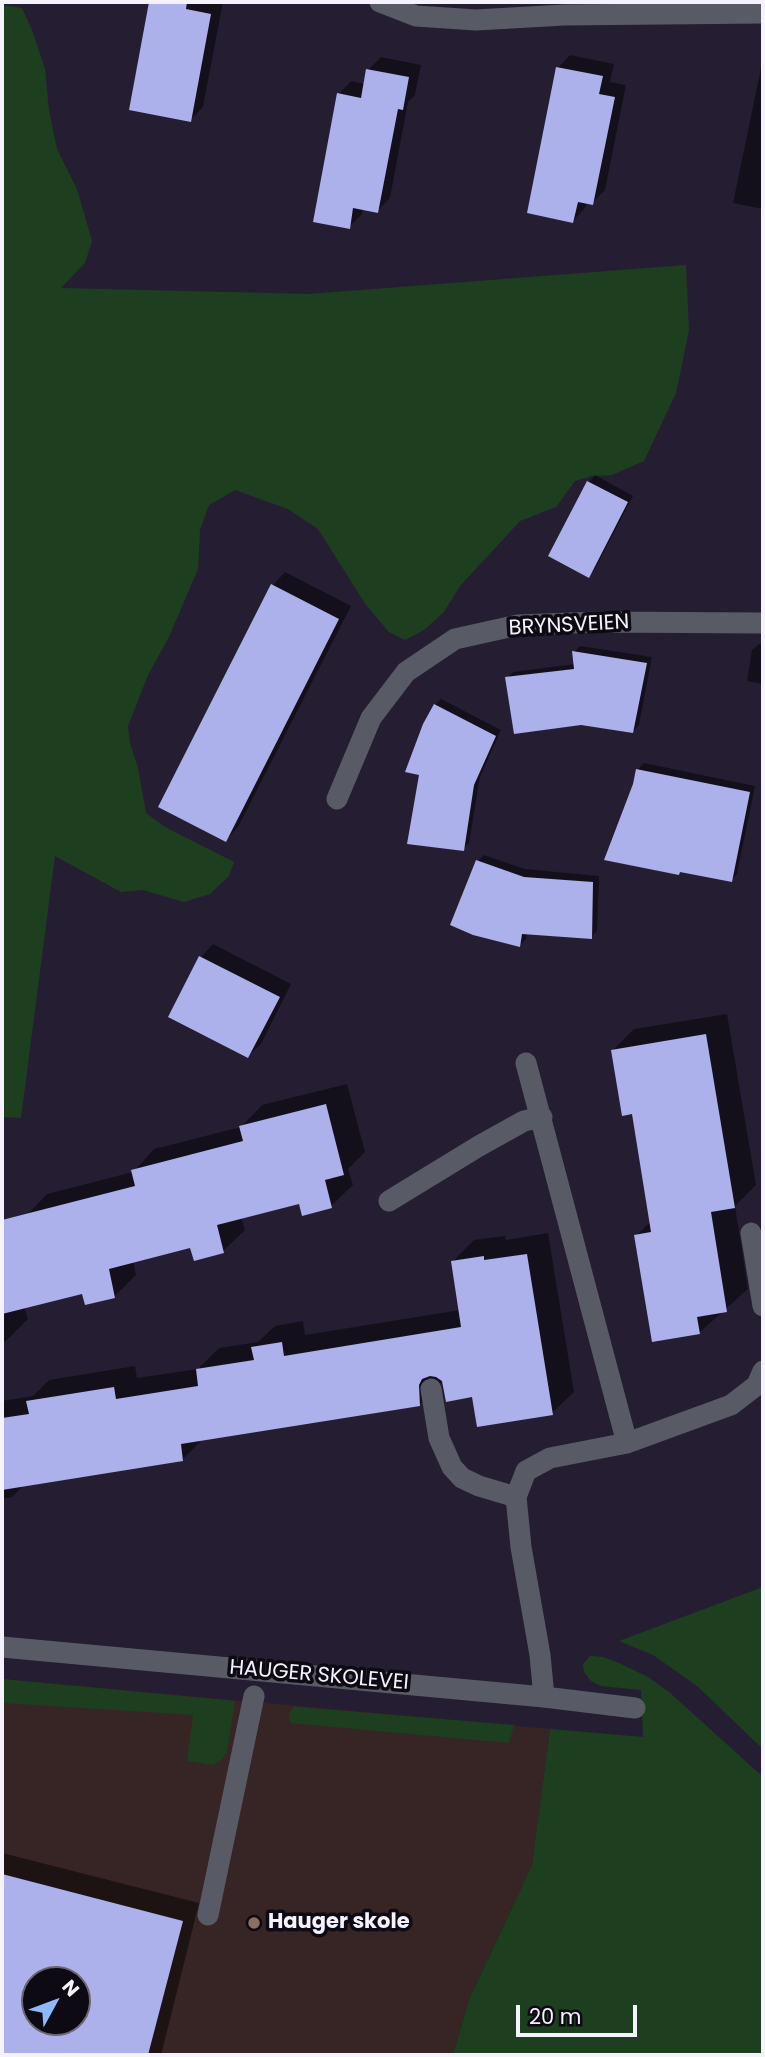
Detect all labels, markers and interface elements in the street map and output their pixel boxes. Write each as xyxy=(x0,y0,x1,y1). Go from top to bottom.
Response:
street label: BRYNSVEIEN xyxy=(508,610,630,642)
street label: HAUGER SKOLEVEI xyxy=(228,1656,410,1696)
place label: Hauger skole xyxy=(268,1910,410,1936)
marker: Hauger skole xyxy=(246,1915,262,1931)
north arrow xyxy=(21,1966,91,2036)
text: N xyxy=(56,1974,86,2002)
scale bar xyxy=(520,1990,641,2034)
text: 20 m xyxy=(529,2002,582,2031)

